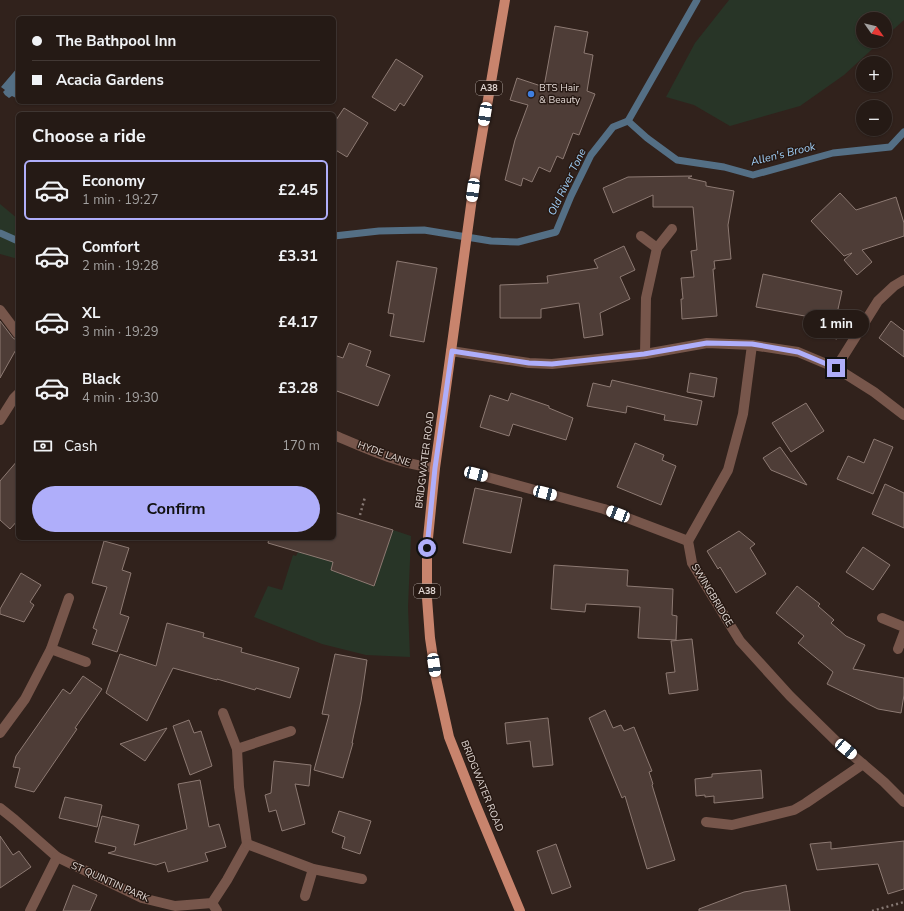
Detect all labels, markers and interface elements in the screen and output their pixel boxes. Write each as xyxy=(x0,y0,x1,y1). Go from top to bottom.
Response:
north arrow xyxy=(856,12,892,48)
map controls xyxy=(856,12,892,136)
text: The Bathpool Inn xyxy=(56,31,176,51)
button: + xyxy=(856,56,892,92)
text: Acacia Gardens xyxy=(56,70,164,90)
road number: A38 xyxy=(476,81,502,95)
place label: BTS Hair & Beauty xyxy=(539,81,581,107)
marker: BTS Hair & Beauty xyxy=(526,89,536,99)
button: − xyxy=(856,100,892,136)
car xyxy=(477,101,493,127)
text: Choose a ride xyxy=(32,124,146,148)
water label: Allen's Brook xyxy=(748,139,817,170)
water label: Old River Tone xyxy=(544,146,590,218)
text: Economy xyxy=(82,171,145,191)
icon: car xyxy=(34,172,70,208)
car xyxy=(465,177,481,203)
text: £2.45 xyxy=(278,180,318,200)
text: 1 min · 19:27 xyxy=(82,191,158,209)
text: Comfort xyxy=(82,237,139,257)
icon: car xyxy=(34,238,70,274)
text: £3.31 xyxy=(278,246,318,266)
text: 2 min · 19:28 xyxy=(82,257,158,275)
text: XL xyxy=(82,303,101,323)
icon: car xyxy=(34,304,70,340)
callout: 1 min xyxy=(803,310,869,338)
text: £4.17 xyxy=(278,312,318,332)
text: 1 min xyxy=(819,315,853,333)
text: 3 min · 19:29 xyxy=(82,323,158,341)
route end xyxy=(827,359,845,377)
text: Black xyxy=(82,369,120,389)
icon: car xyxy=(34,370,70,406)
text: £3.28 xyxy=(278,378,318,398)
text: 4 min · 19:30 xyxy=(82,389,158,407)
street label: BRIDGWATER ROAD xyxy=(412,411,438,509)
icon: cash xyxy=(32,435,54,457)
text: Cash xyxy=(64,436,98,456)
text: 170 m xyxy=(282,437,320,455)
street label: HYDE LANE xyxy=(356,438,413,470)
car xyxy=(463,465,489,483)
car xyxy=(532,484,558,502)
button: Confirm xyxy=(32,486,320,532)
car xyxy=(605,504,631,524)
route start xyxy=(418,539,436,557)
street label: SWINGBRIDGE xyxy=(688,561,736,629)
road number: A38 xyxy=(414,584,440,598)
car xyxy=(426,652,442,678)
car xyxy=(833,737,859,761)
street label: BRIDGWATER ROAD xyxy=(457,738,507,834)
street label: ST QUINTIN PARK xyxy=(69,859,152,906)

